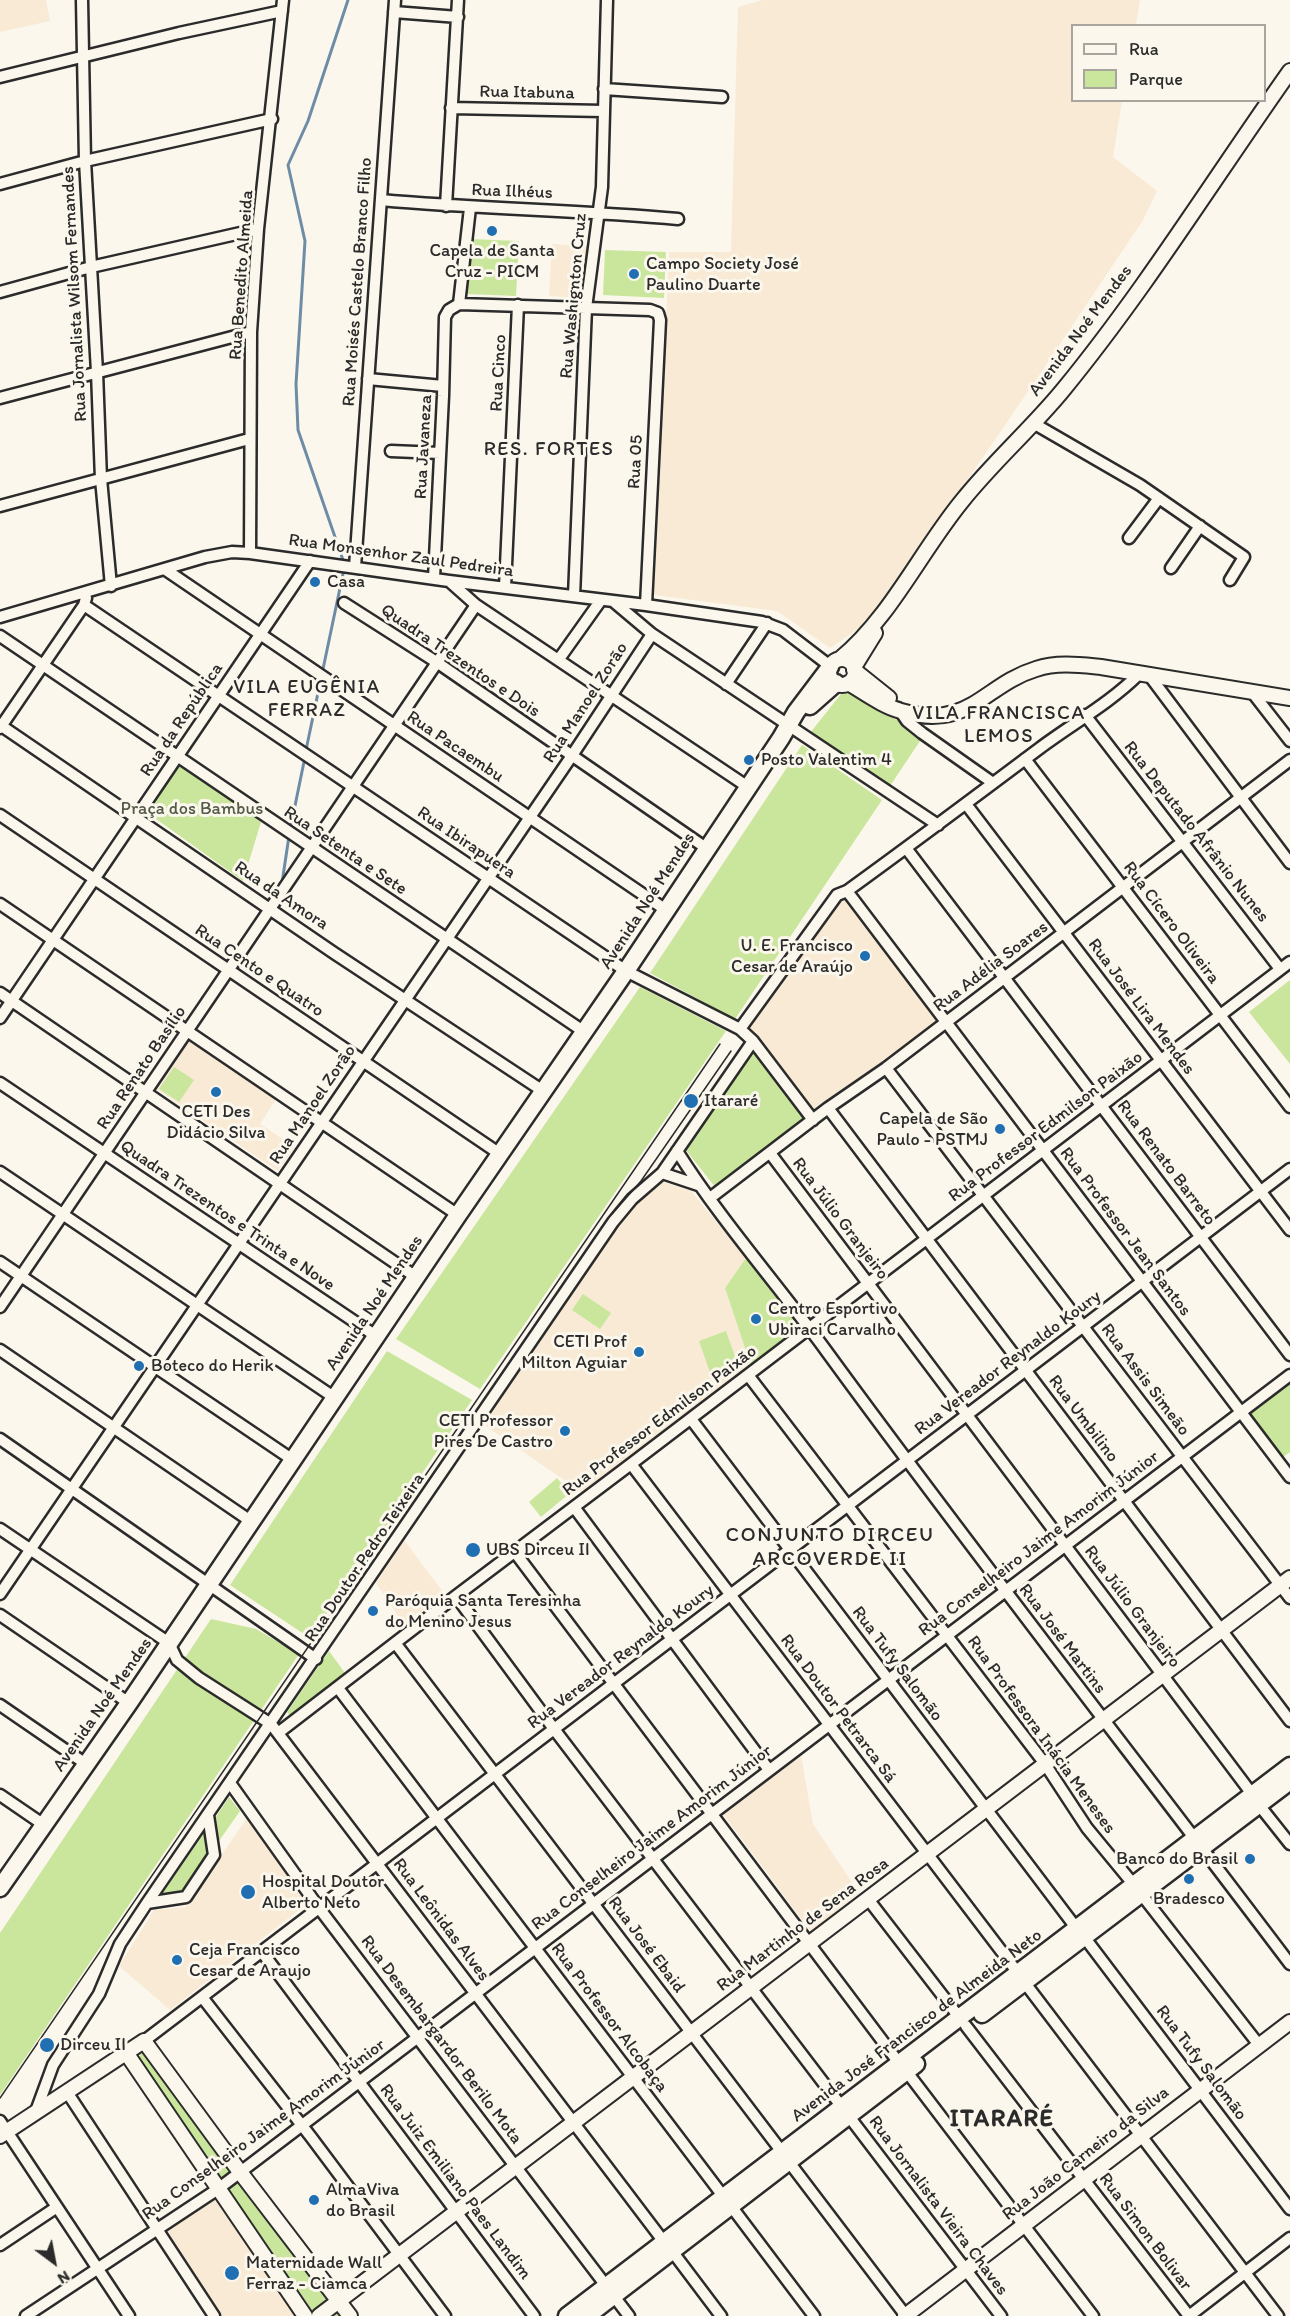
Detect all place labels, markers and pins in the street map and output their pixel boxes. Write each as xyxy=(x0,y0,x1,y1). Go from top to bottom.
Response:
marker: Capela de Santa Cruz - PICM xyxy=(485,224,499,238)
place label: Capela de Santa Cruz - PICM xyxy=(429,240,555,282)
place label: Campo Society José Paulino Duarte xyxy=(646,253,799,296)
marker: Campo Society José Paulino Duarte xyxy=(627,267,641,281)
place label: Casa xyxy=(327,571,365,593)
marker: Casa xyxy=(308,575,322,589)
place label: Posto Valentim 4 xyxy=(761,749,892,771)
marker: Posto Valentim 4 xyxy=(742,753,756,767)
place label: U. E. Francisco Cesar de Araújo xyxy=(731,935,853,978)
marker: U. E. Francisco Cesar de Araújo xyxy=(858,949,872,963)
marker: CETI Des Didácio Silva xyxy=(209,1085,223,1099)
place label: Itararé xyxy=(704,1090,758,1112)
marker: Itararé xyxy=(682,1092,700,1110)
place label: CETI Des Didácio Silva xyxy=(167,1101,265,1144)
place label: Capela de São Paulo - PSTMJ xyxy=(877,1108,988,1150)
marker: Capela de São Paulo - PSTMJ xyxy=(993,1122,1007,1136)
place label: Centro Esportivo Ubiraci Carvalho xyxy=(768,1298,897,1340)
marker: Centro Esportivo Ubiraci Carvalho xyxy=(749,1312,763,1326)
place label: CETI Prof Milton Aguiar xyxy=(522,1331,627,1374)
marker: CETI Prof Milton Aguiar xyxy=(632,1345,646,1359)
place label: Boteco do Herik xyxy=(151,1355,274,1377)
marker: Boteco do Herik xyxy=(132,1359,146,1373)
place label: CETI Professor Pires De Castro xyxy=(434,1410,553,1452)
marker: CETI Professor Pires De Castro xyxy=(558,1424,572,1438)
place label: UBS Dirceu II xyxy=(486,1539,590,1561)
marker: UBS Dirceu II xyxy=(464,1541,482,1559)
place label: Paróquia Santa Teresinha do Menino Jesus xyxy=(385,1590,581,1632)
marker: Paróquia Santa Teresinha do Menino Jesus xyxy=(366,1604,380,1618)
place label: Banco do Brasil xyxy=(1116,1848,1238,1870)
marker: Banco do Brasil xyxy=(1243,1852,1257,1866)
place label: Hospital Doutor Alberto Neto xyxy=(262,1871,384,1914)
marker: Bradesco xyxy=(1182,1872,1196,1886)
marker: Hospital Doutor Alberto Neto xyxy=(239,1883,257,1901)
place label: Bradesco xyxy=(1153,1888,1225,1910)
place label: Ceja Francisco Cesar de Araujo xyxy=(189,1939,311,1982)
marker: Ceja Francisco Cesar de Araujo xyxy=(170,1953,184,1967)
place label: Dirceu II xyxy=(60,2034,126,2056)
marker: Dirceu II xyxy=(38,2036,56,2054)
place label: AlmaViva do Brasil xyxy=(326,2179,399,2222)
marker: AlmaViva do Brasil xyxy=(307,2193,321,2207)
place label: Maternidade Wall Ferraz - Ciamca xyxy=(246,2252,382,2294)
marker: Maternidade Wall Ferraz - Ciamca xyxy=(223,2264,241,2282)

